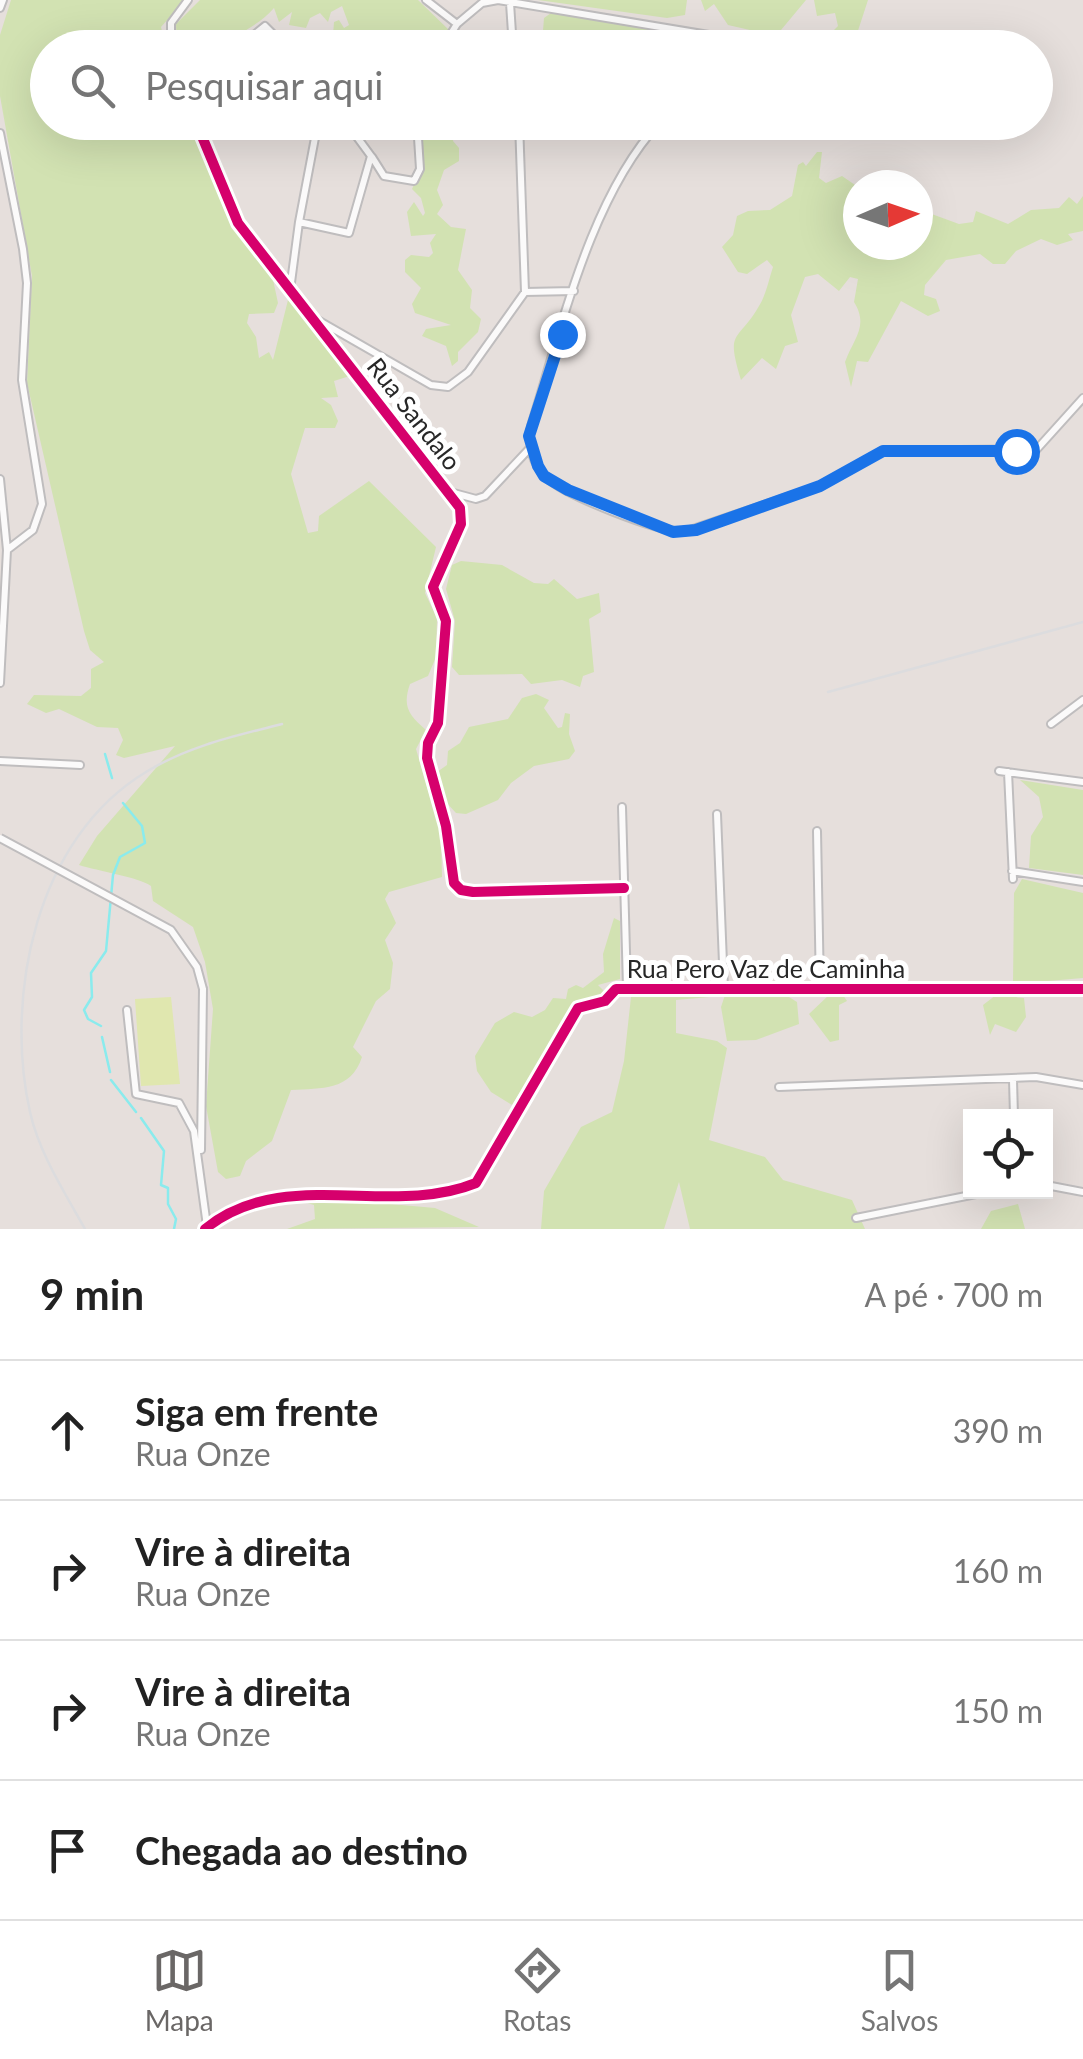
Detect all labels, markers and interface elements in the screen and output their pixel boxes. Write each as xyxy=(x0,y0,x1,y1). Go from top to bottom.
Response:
search box xyxy=(30,30,1053,140)
icon: search xyxy=(65,58,120,113)
text: Pesquisar aqui xyxy=(145,62,384,108)
north arrow xyxy=(843,170,933,260)
route end xyxy=(540,312,586,358)
street label: Rua Sandalo xyxy=(362,351,468,475)
route start xyxy=(994,429,1040,475)
street label: Rua Pero Vaz de Caminha xyxy=(627,953,905,983)
map controls xyxy=(963,1109,1053,1199)
button: locate xyxy=(963,1109,1053,1199)
text: 9 min xyxy=(40,1269,144,1319)
text: A pé · 700 m xyxy=(864,1275,1043,1314)
text: Siga em frente xyxy=(135,1388,378,1434)
icon: ahead xyxy=(40,1403,95,1458)
text: 390 m xyxy=(953,1411,1043,1450)
text: Rua Onze xyxy=(135,1434,271,1473)
text: Vire à direita xyxy=(135,1528,351,1574)
icon: right xyxy=(40,1543,95,1598)
text: 160 m xyxy=(953,1551,1043,1590)
text: Rua Onze xyxy=(135,1574,271,1613)
text: Vire à direita xyxy=(135,1668,351,1714)
icon: right xyxy=(40,1683,95,1738)
text: 150 m xyxy=(953,1691,1043,1730)
text: Rua Onze xyxy=(135,1714,271,1753)
icon: arrive xyxy=(40,1823,95,1878)
text: Chegada ao destino xyxy=(135,1827,468,1873)
tab: Mapa xyxy=(145,1943,214,2037)
tab: Rotas xyxy=(503,1943,571,2037)
tab: Salvos xyxy=(861,1943,938,2037)

